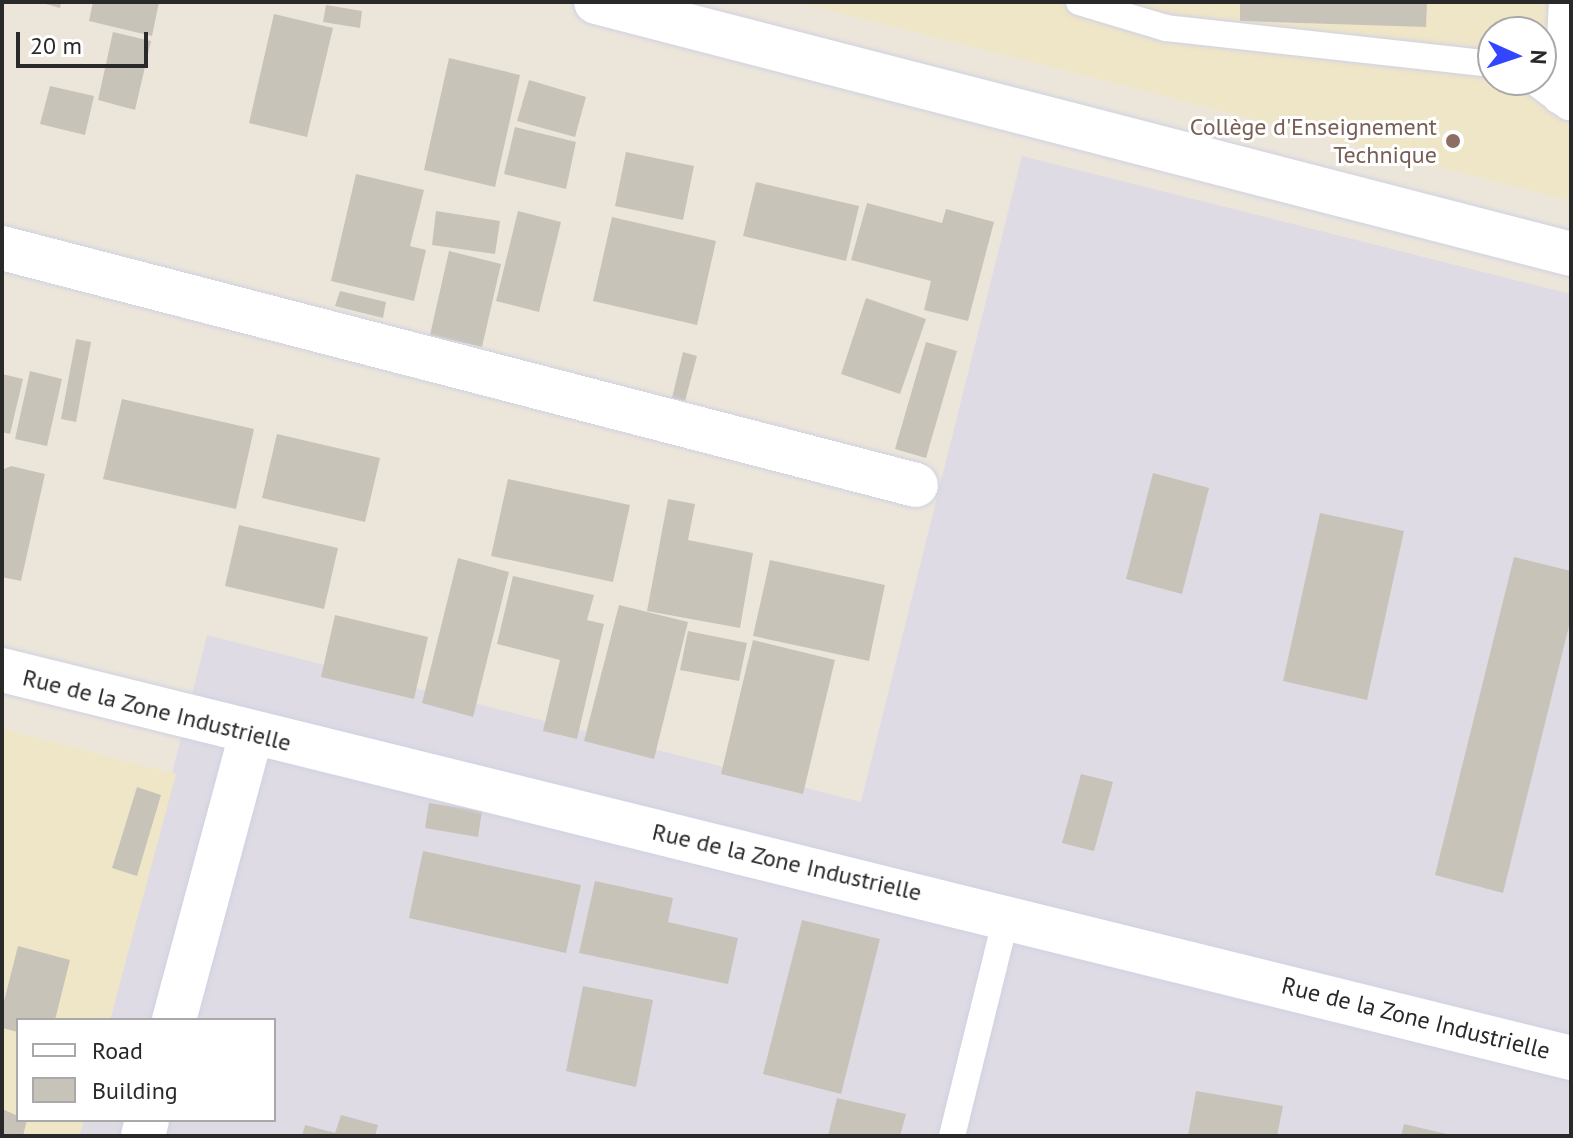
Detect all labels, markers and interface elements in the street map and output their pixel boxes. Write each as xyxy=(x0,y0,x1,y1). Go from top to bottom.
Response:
scale bar xyxy=(20,16,152,66)
north arrow xyxy=(1477,16,1557,96)
text: 20 m xyxy=(30,30,82,61)
text: N xyxy=(1525,49,1553,65)
place label: Collège d'Enseignement Technique xyxy=(1190,113,1437,169)
marker: Collège d'Enseignement Technique xyxy=(1444,132,1462,150)
street label: Rue de la Zone Industrielle xyxy=(20,663,294,757)
street label: Rue de la Zone Industrielle xyxy=(649,817,925,907)
street label: Rue de la Zone Industrielle xyxy=(1279,971,1553,1065)
legend xyxy=(16,1018,276,1122)
text: Road xyxy=(92,1035,143,1066)
text: Building xyxy=(92,1075,178,1106)

